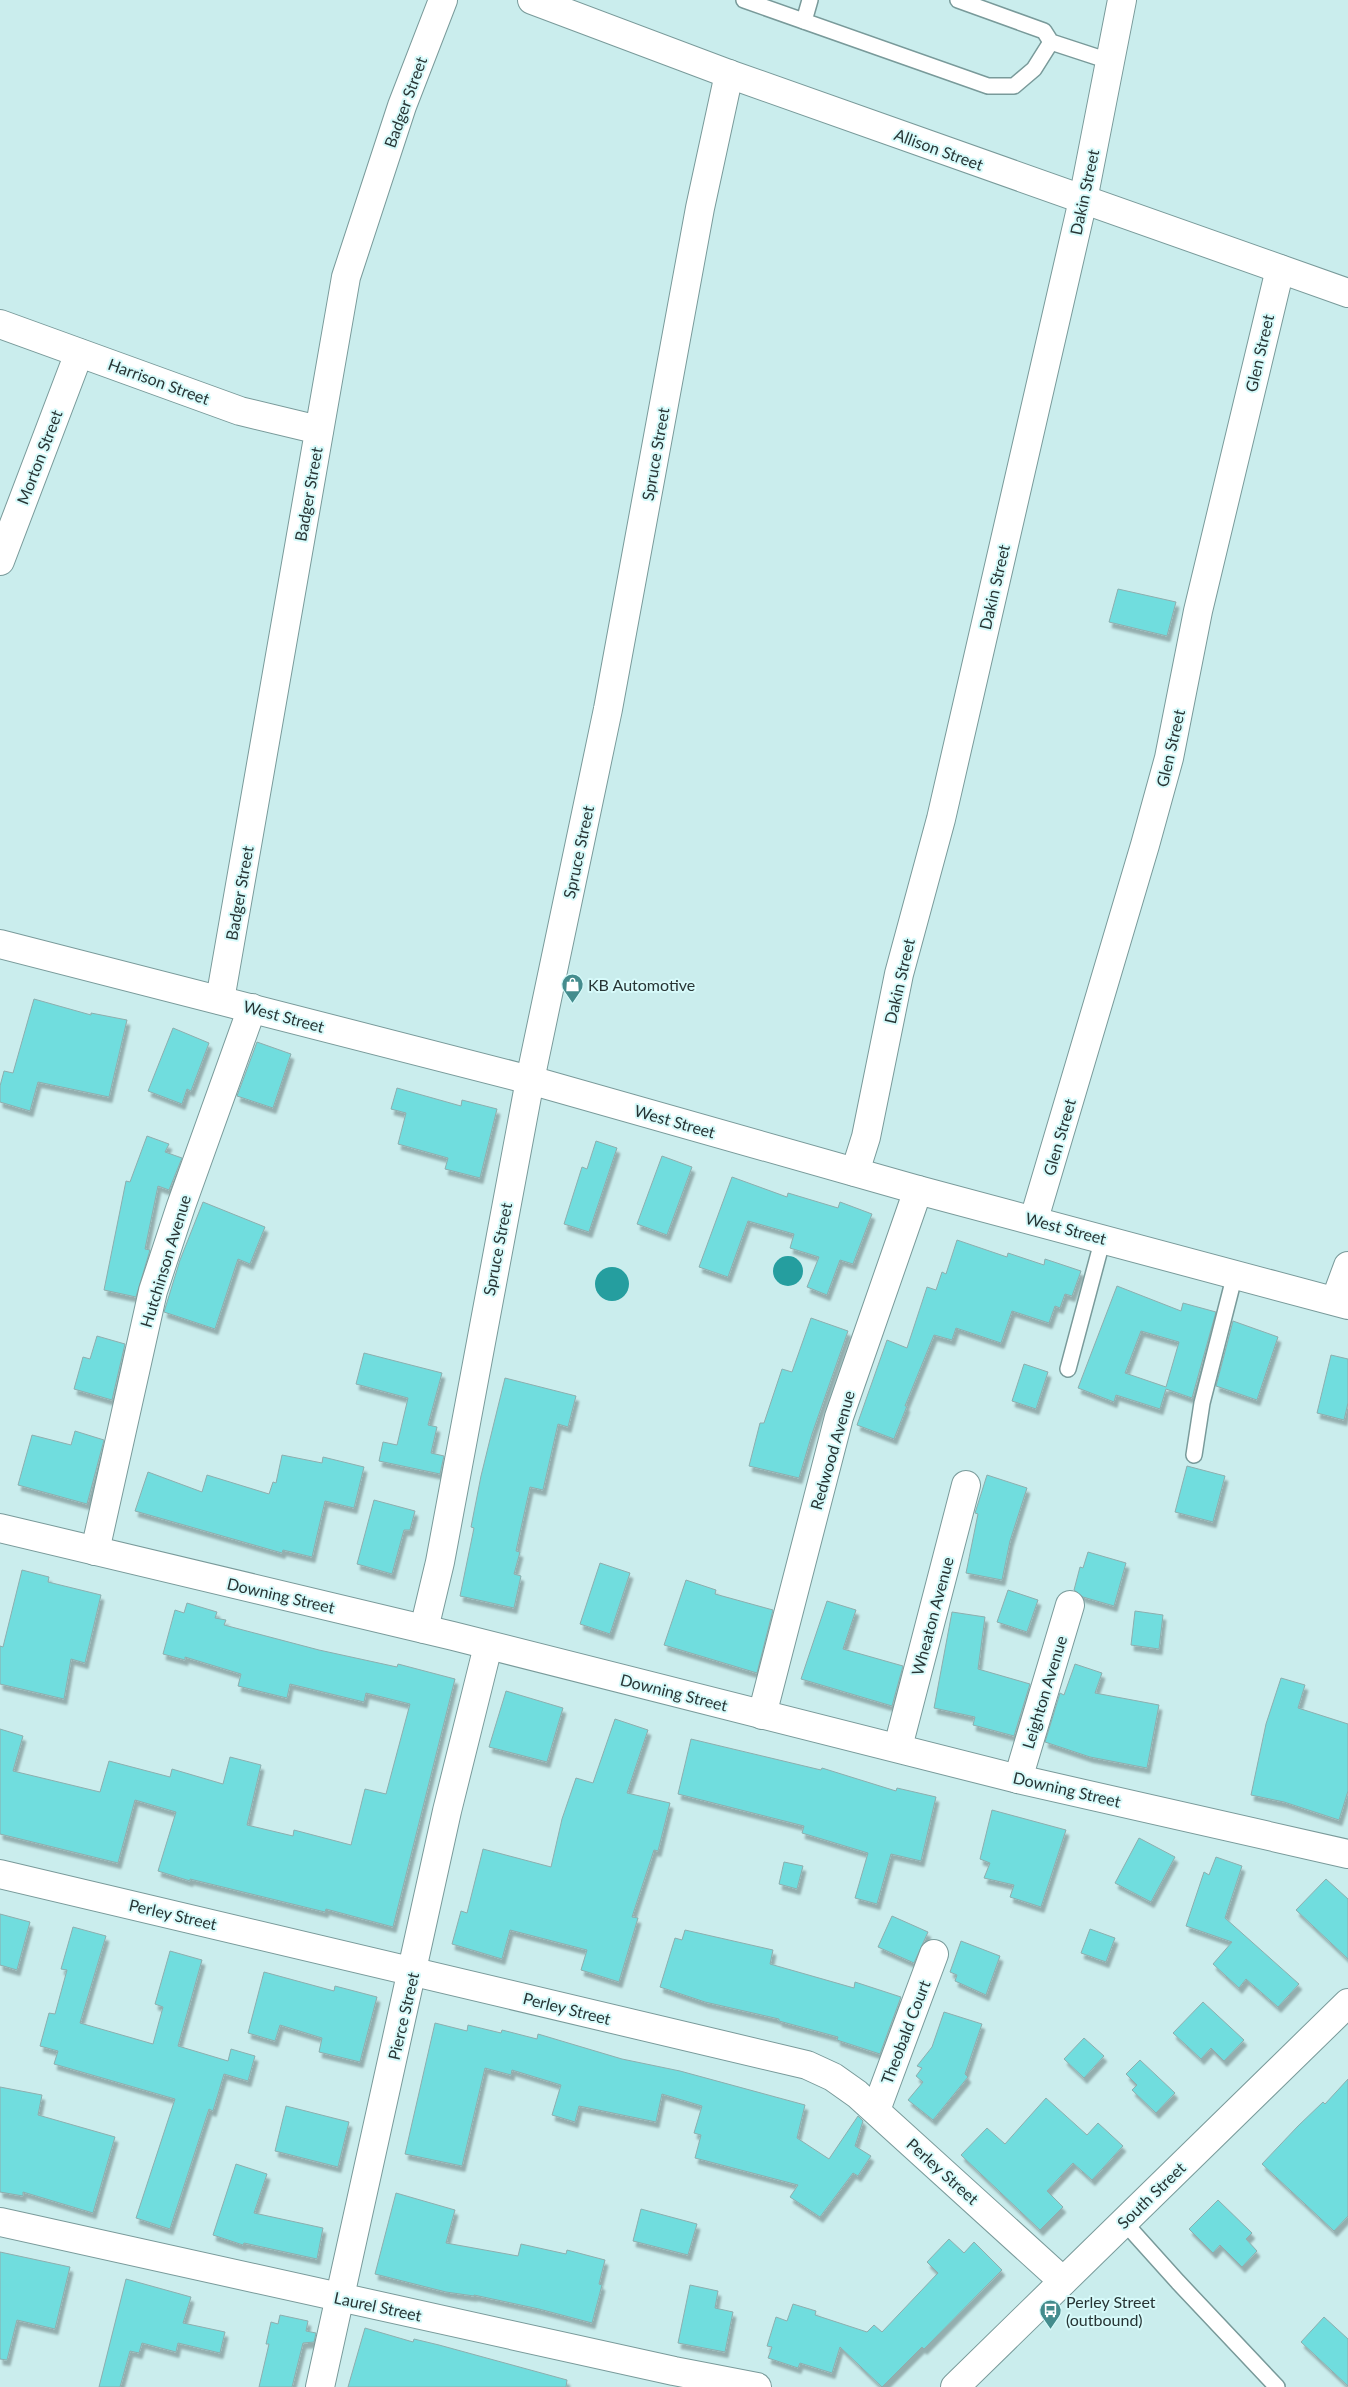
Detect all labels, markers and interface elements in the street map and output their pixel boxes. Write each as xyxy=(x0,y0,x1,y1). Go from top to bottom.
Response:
street label: Badger Street xyxy=(380,54,430,150)
street label: Allison Street xyxy=(892,124,986,174)
street label: Dakin Street xyxy=(1066,147,1102,237)
street label: Glen Street xyxy=(1241,312,1277,394)
street label: Harrison Street xyxy=(106,354,213,408)
street label: Spruce Street xyxy=(637,406,673,502)
street label: Morton Street xyxy=(12,407,66,507)
street label: Badger Street xyxy=(290,445,326,543)
street label: Dakin Street xyxy=(975,542,1013,632)
street label: Glen Street xyxy=(1152,707,1188,789)
street label: Spruce Street xyxy=(559,804,597,900)
street label: Badger Street xyxy=(221,844,257,942)
street label: Dakin Street xyxy=(880,936,918,1026)
shop icon: KB Automotive xyxy=(560,972,584,1003)
place label: KB Automotive xyxy=(588,975,695,994)
street label: West Street xyxy=(241,996,327,1036)
street label: Glen Street xyxy=(1039,1096,1079,1178)
street label: West Street xyxy=(632,1100,718,1142)
street label: Hutchinson Avenue xyxy=(136,1192,194,1330)
street label: Spruce Street xyxy=(479,1201,515,1297)
street label: West Street xyxy=(1023,1208,1109,1248)
street label: Redwood Avenue xyxy=(806,1388,858,1512)
street label: Wheaton Avenue xyxy=(907,1555,957,1677)
street label: Downing Street xyxy=(225,1573,337,1617)
street label: Leighton Avenue xyxy=(1018,1633,1070,1751)
street label: Downing Street xyxy=(618,1669,730,1715)
street label: Downing Street xyxy=(1011,1767,1123,1811)
street label: Perley Street xyxy=(127,1895,219,1933)
street label: Pierce Street xyxy=(384,1970,422,2062)
street label: Theobald Court xyxy=(876,1977,934,2087)
street label: Perley Street xyxy=(521,1988,613,2028)
street label: Perley Street xyxy=(903,2134,983,2208)
street label: South Street xyxy=(1113,2158,1189,2232)
street label: Laurel Street xyxy=(332,2287,424,2325)
place label: Perley Street (outbound) xyxy=(1066,2292,1156,2329)
bus stop icon: Perley Street (outbound) xyxy=(1038,2298,1062,2329)

